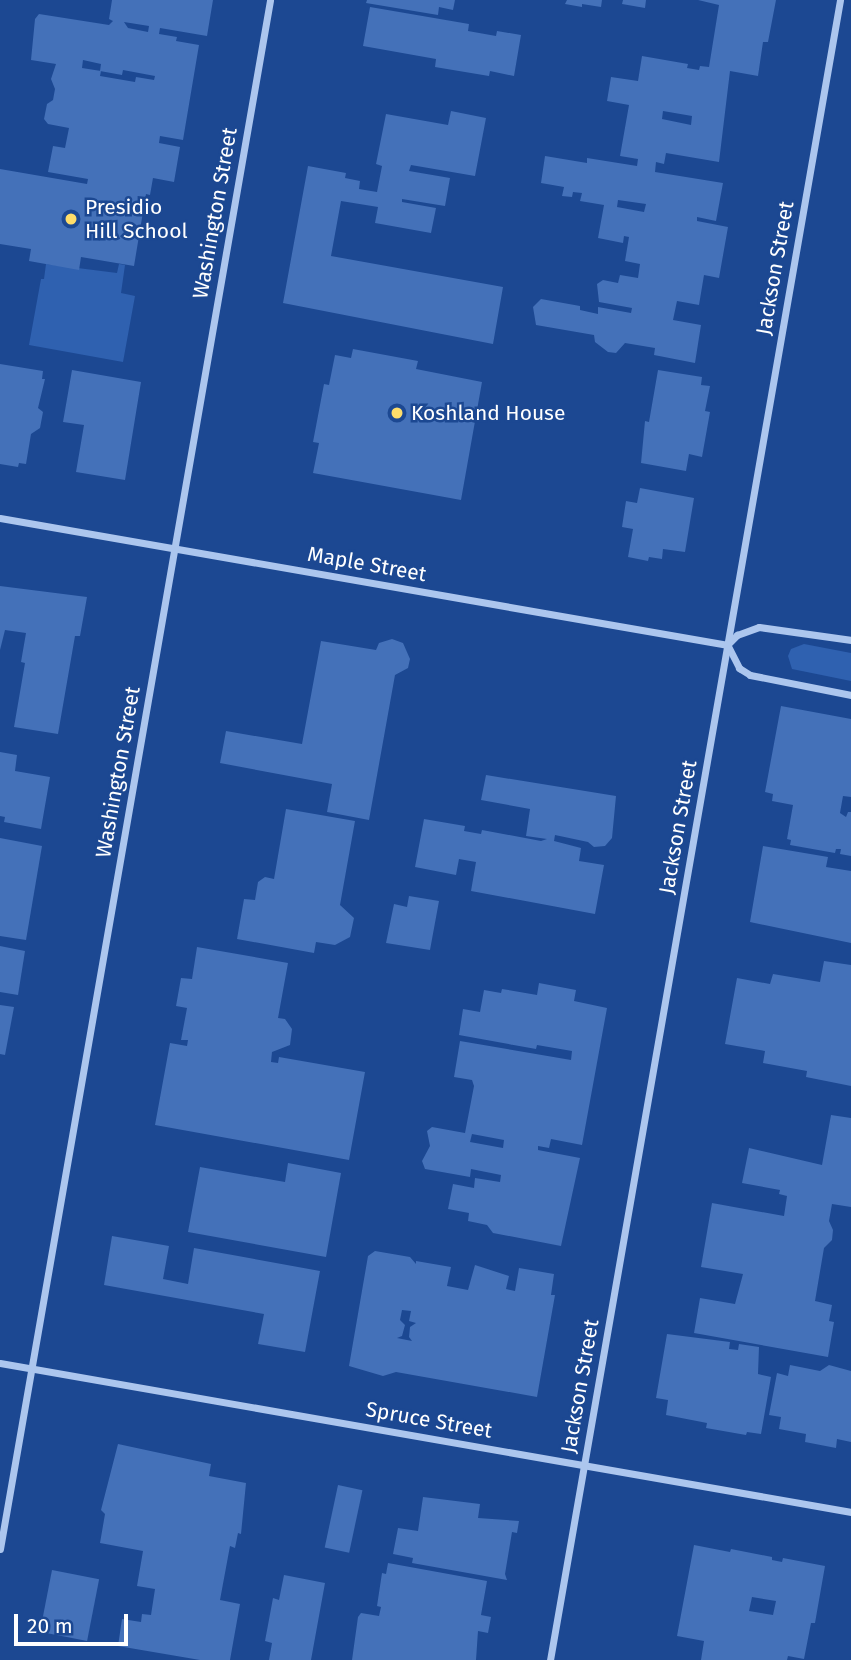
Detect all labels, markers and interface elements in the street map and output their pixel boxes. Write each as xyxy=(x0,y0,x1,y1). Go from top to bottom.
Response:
street label: Washington Street xyxy=(188,125,242,301)
place label: Presidio Hill School xyxy=(85,194,188,244)
street label: Jackson Street xyxy=(751,199,799,337)
marker: Presidio Hill School xyxy=(63,211,79,227)
place label: Koshland House xyxy=(411,400,565,426)
marker: Koshland House xyxy=(389,405,405,421)
street label: Maple Street xyxy=(306,541,428,587)
street label: Washington Street xyxy=(91,684,145,860)
street label: Jackson Street xyxy=(654,758,702,896)
street label: Jackson Street xyxy=(556,1317,604,1455)
street label: Spruce Street xyxy=(364,1396,494,1444)
scale bar xyxy=(18,1600,131,1644)
text: 20 m xyxy=(27,1613,73,1639)

